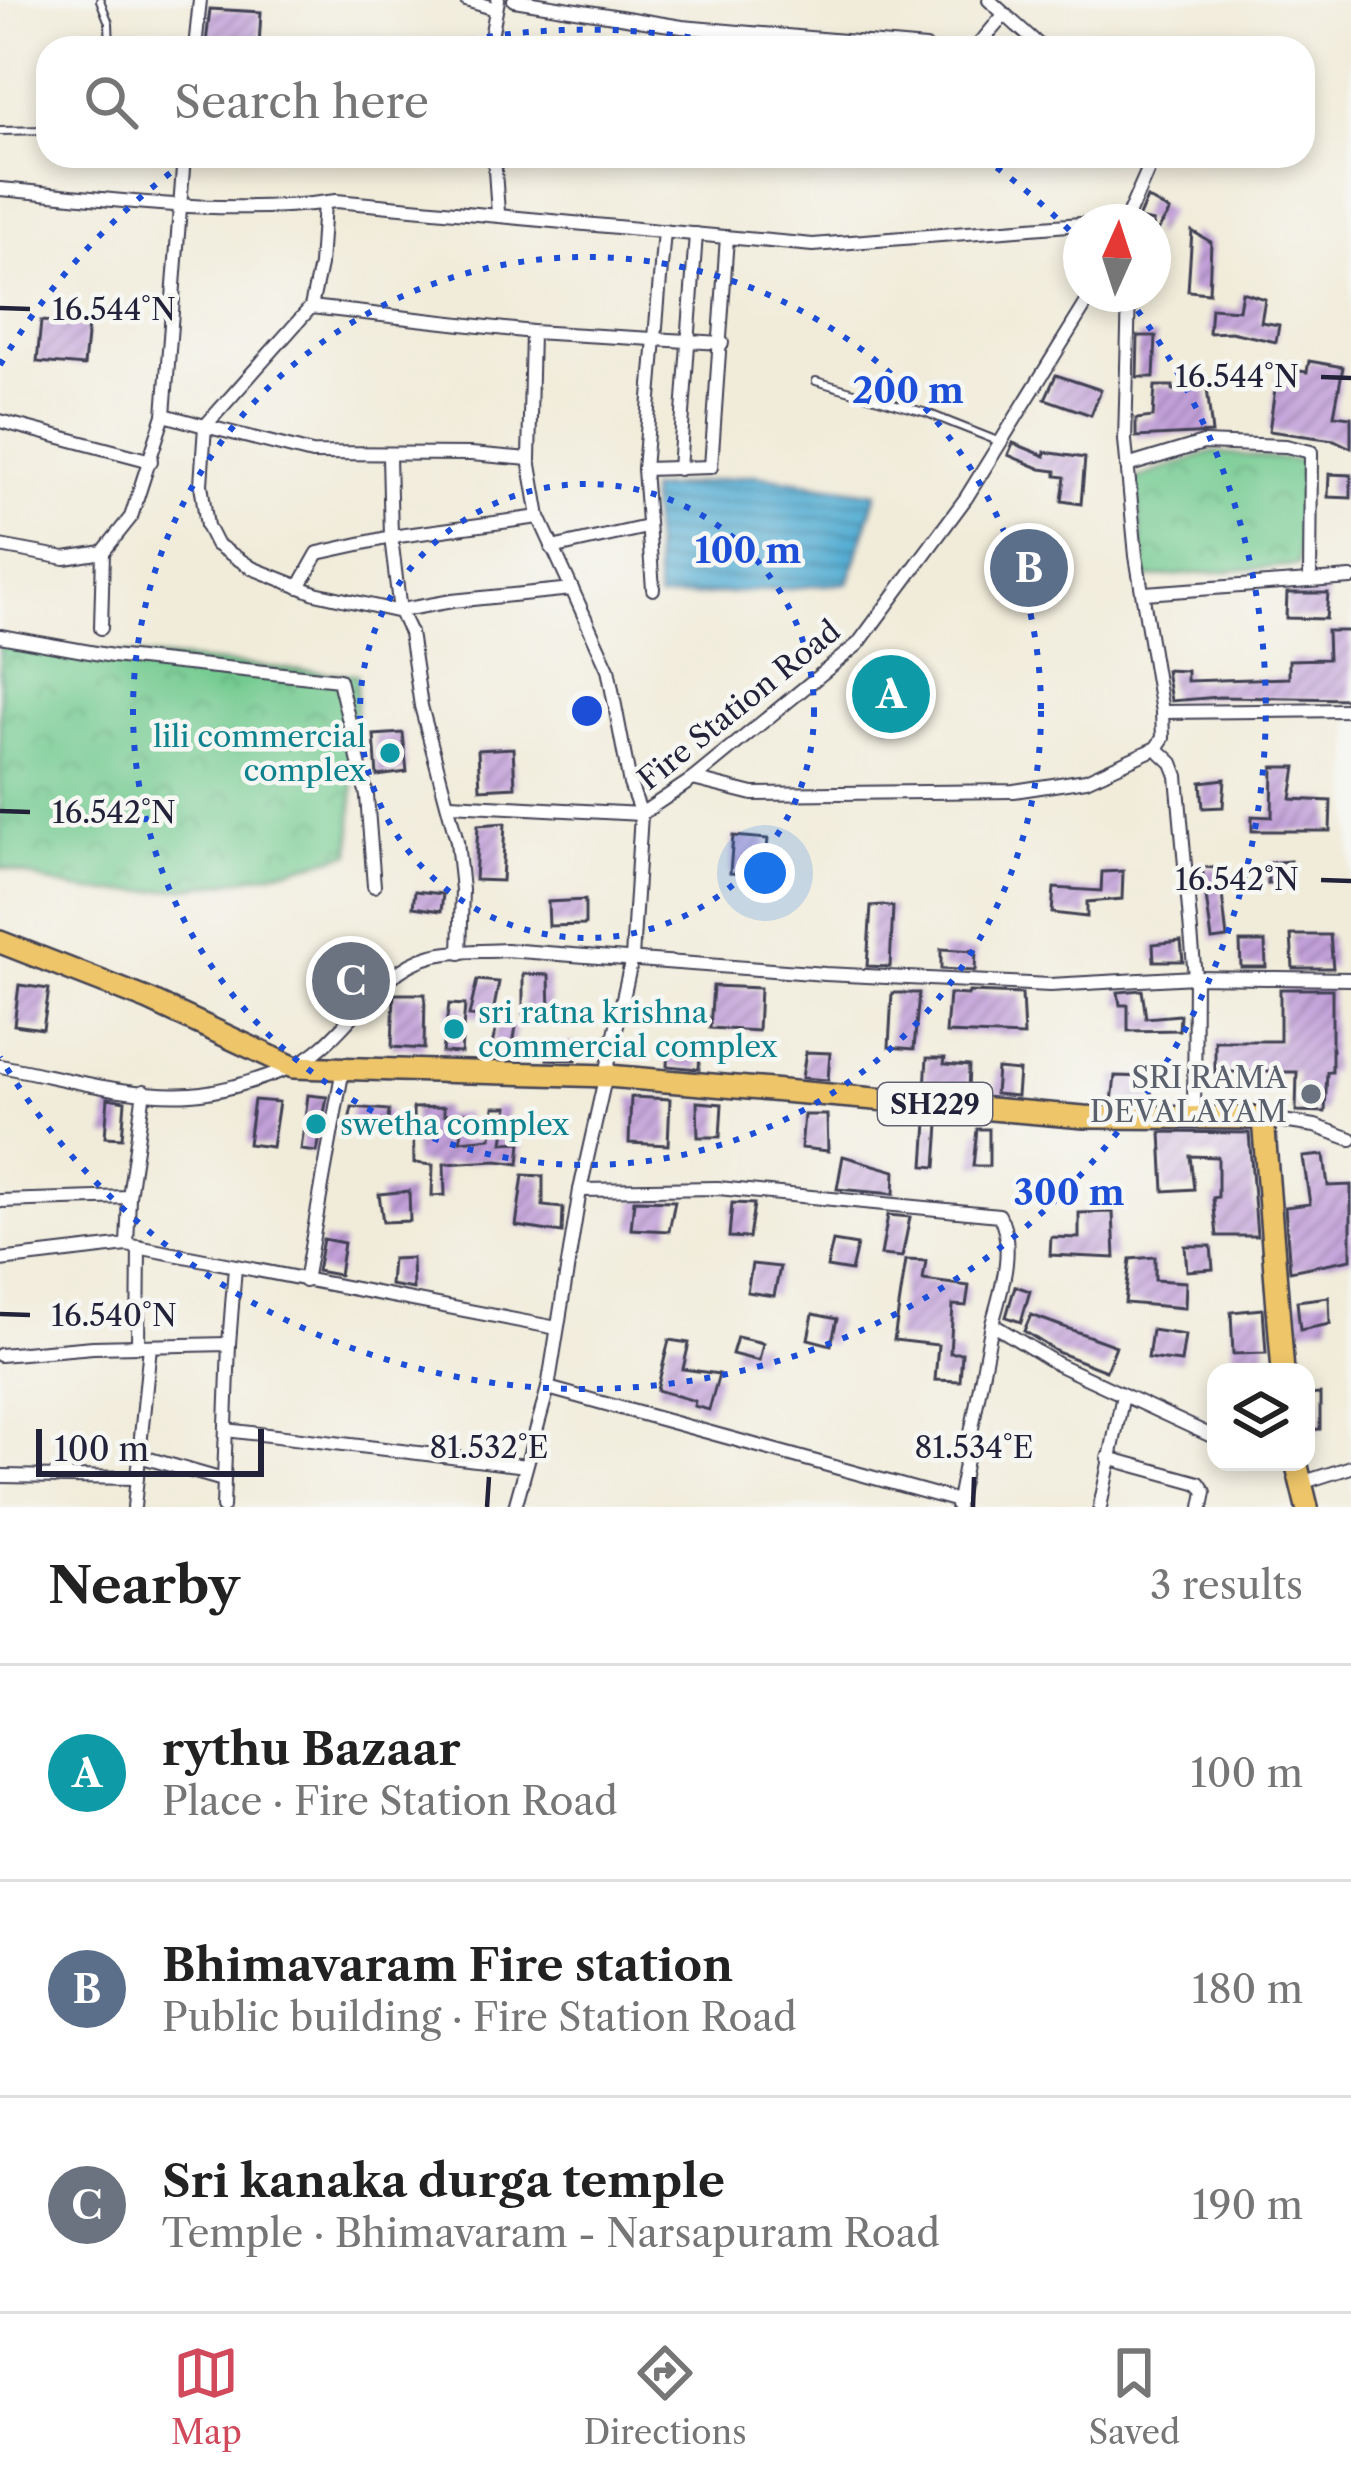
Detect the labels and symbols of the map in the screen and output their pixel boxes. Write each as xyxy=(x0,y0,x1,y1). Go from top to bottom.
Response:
north arrow xyxy=(1063,204,1171,312)
text: 16.544°N xyxy=(52,291,176,328)
text: 16.544°N xyxy=(1175,358,1299,395)
text: 200 m xyxy=(852,368,964,412)
pin: B xyxy=(990,523,1068,613)
text: 100 m xyxy=(695,528,801,572)
street label: Fire Station Road xyxy=(631,612,847,798)
pin: A xyxy=(852,649,930,739)
centre of rings xyxy=(566,690,608,732)
place label: lili commercial complex xyxy=(153,718,366,789)
marker: lili commercial complex xyxy=(377,740,403,766)
text: 16.542°N xyxy=(52,794,176,831)
your location xyxy=(735,843,795,903)
text: 16.542°N xyxy=(1175,861,1299,898)
pin: C xyxy=(312,936,390,1026)
place label: sri ratna krishna commercial complex xyxy=(478,994,778,1065)
marker: sri ratna krishna commercial complex xyxy=(441,1016,467,1042)
place label: SRI RAMA DEVALAYAM xyxy=(1090,1059,1288,1130)
marker: SRI RAMA DEVALAYAM xyxy=(1298,1081,1324,1107)
road number: SH229 xyxy=(878,1083,992,1125)
place label: swetha complex xyxy=(340,1106,570,1143)
marker: swetha complex xyxy=(303,1111,329,1137)
text: 300 m xyxy=(1013,1170,1125,1214)
text: 16.540°N xyxy=(51,1297,177,1334)
scale bar xyxy=(36,1423,264,1476)
text: 81.532°E xyxy=(430,1429,549,1466)
text: 81.534°E xyxy=(915,1429,1033,1466)

